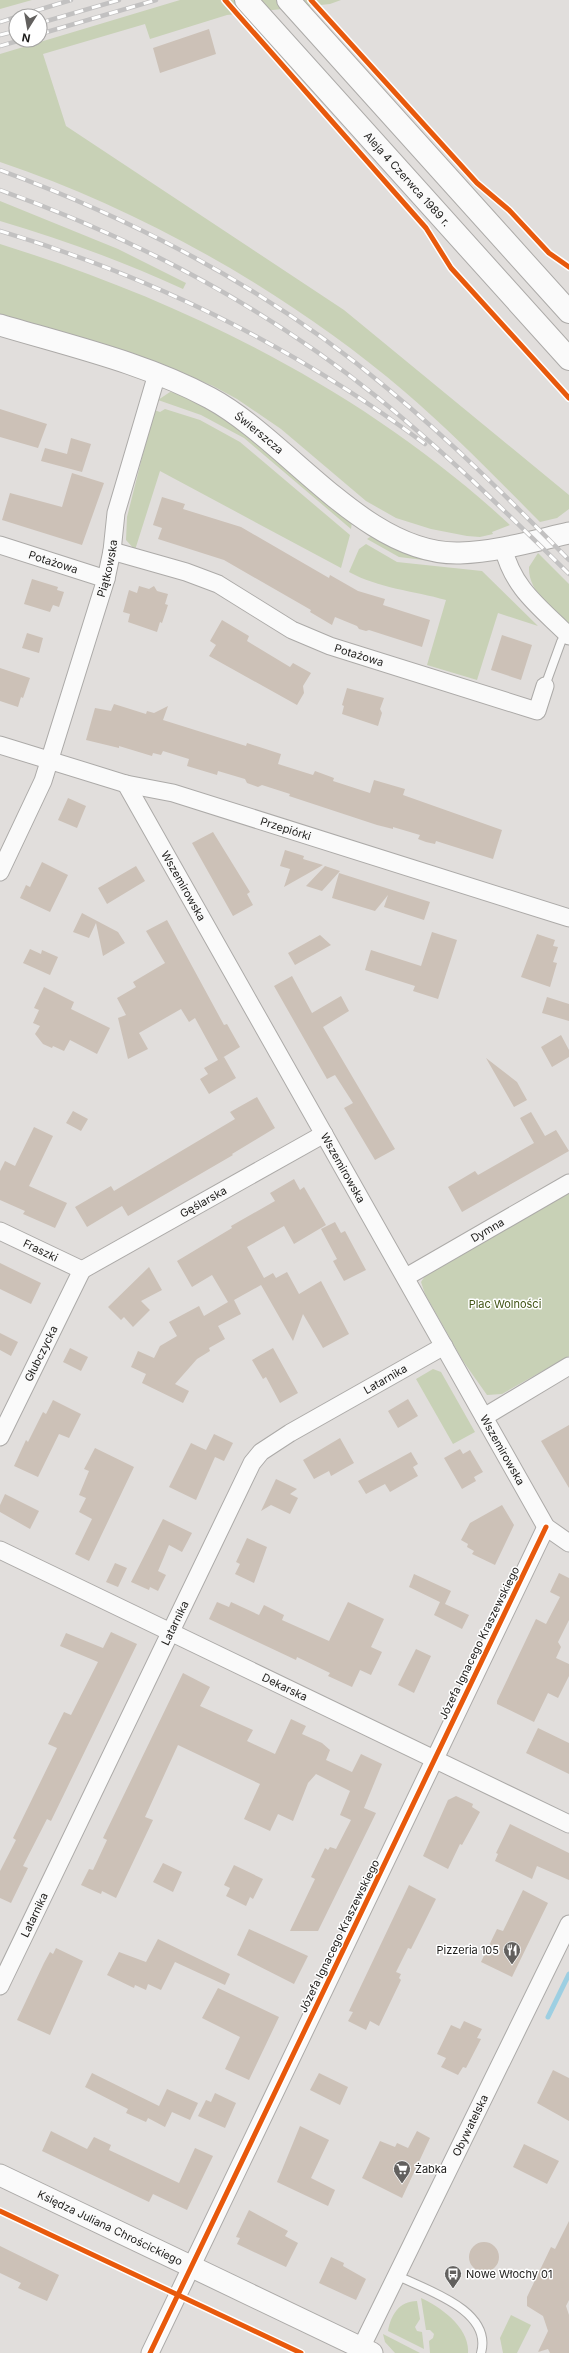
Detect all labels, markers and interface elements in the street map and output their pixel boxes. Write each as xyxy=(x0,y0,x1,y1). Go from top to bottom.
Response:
north arrow xyxy=(8,8,48,48)
text: N xyxy=(21,30,32,45)
street label: Aleja 4 Czerwca 1989 r. xyxy=(361,129,453,229)
street label: Świerszcza xyxy=(232,409,286,457)
street label: Piątkowska xyxy=(94,539,120,599)
street label: Potażowa xyxy=(27,548,80,577)
street label: Potażowa xyxy=(333,641,386,669)
street label: Przepiórki xyxy=(259,814,313,843)
street label: Wszemirowska xyxy=(158,848,209,923)
street label: Wszemirowska xyxy=(318,1130,368,1205)
street label: Gęślarska xyxy=(177,1183,229,1221)
street label: Dymna xyxy=(468,1215,507,1245)
street label: Fraszki xyxy=(21,1236,60,1265)
park label: Plac Wolności xyxy=(469,1297,541,1311)
street label: Głubczycka xyxy=(21,1323,61,1384)
street label: Latarnika xyxy=(361,1361,410,1397)
street label: Wszemirowska xyxy=(477,1412,528,1488)
street label: Józefa Ignacego Kraszewskiego xyxy=(436,1564,522,1722)
street label: Latarnika xyxy=(158,1598,192,1648)
street label: Dekarska xyxy=(260,1670,310,1704)
street label: Józefa Ignacego Kraszewskiego xyxy=(296,1857,382,2015)
street label: Latarnika xyxy=(18,1890,51,1939)
restaurant icon: Pizzeria 105 xyxy=(502,1940,522,1965)
place label: Pizzeria 105 xyxy=(437,1943,499,1957)
street label: Obywatelska xyxy=(449,2092,491,2159)
supermarket icon: Żabka xyxy=(392,2159,412,2184)
place label: Żabka xyxy=(415,2162,447,2176)
street label: Księdza Juliana Chrościckiego xyxy=(35,2187,185,2269)
bus stop icon: Nowe Włochy 01 xyxy=(443,2264,463,2289)
place label: Nowe Włochy 01 xyxy=(466,2267,552,2281)

